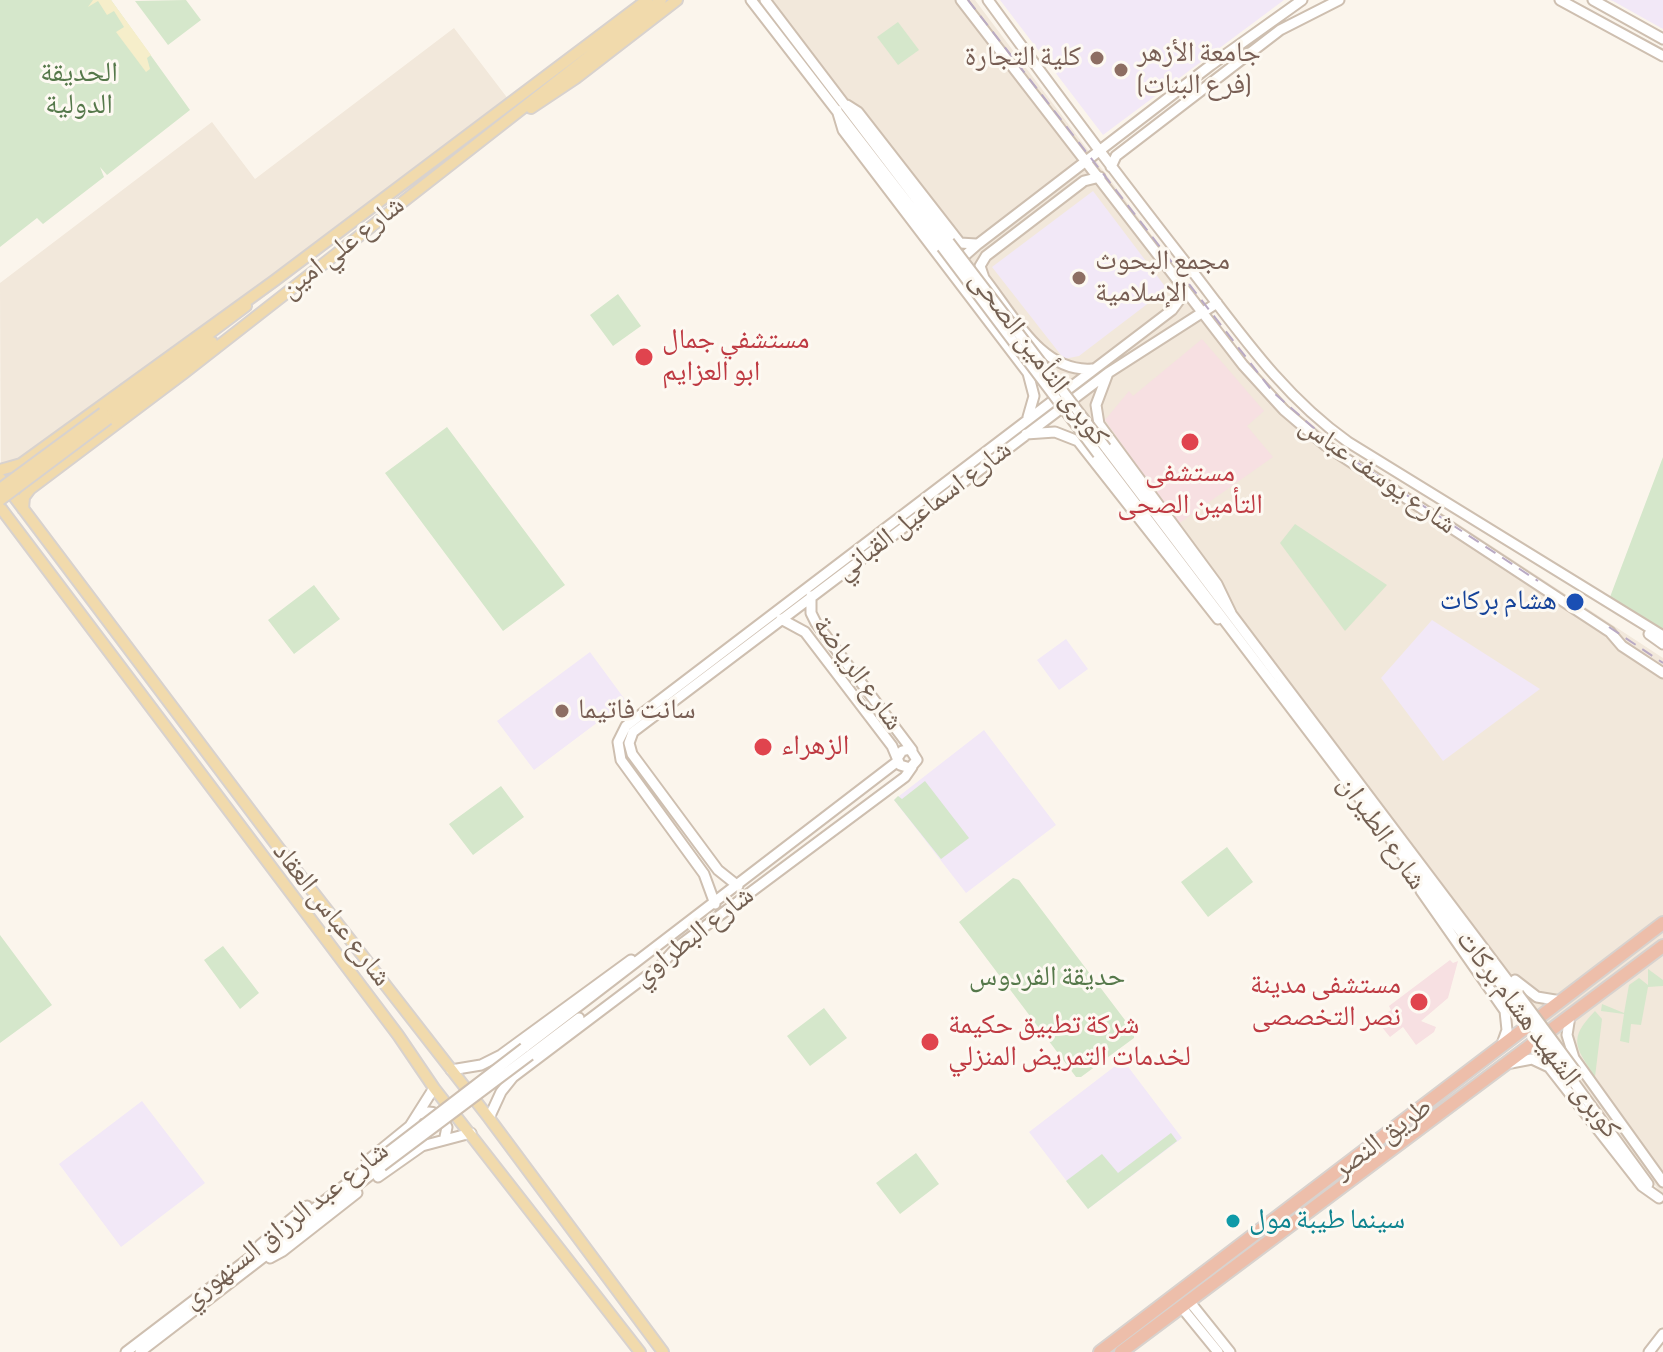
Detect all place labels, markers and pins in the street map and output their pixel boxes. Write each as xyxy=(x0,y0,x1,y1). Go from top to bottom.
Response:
place label: جامعة الأزهر (فرع البنات) xyxy=(1137,37,1261,103)
place label: كلية التجارة xyxy=(965,41,1081,75)
marker: كلية التجارة xyxy=(1088,49,1106,67)
marker: جامعة الأزهر (فرع البنات) xyxy=(1112,61,1130,79)
place label: مجمع البحوث الإسلامية xyxy=(1095,245,1230,311)
marker: مجمع البحوث الإسلامية xyxy=(1070,269,1088,287)
place label: مستشفي جمال ابو العزايم xyxy=(662,324,810,390)
marker: مستشفي جمال ابو العزايم xyxy=(633,346,655,368)
marker: مستشفى التأمين الصحى xyxy=(1179,431,1201,453)
place label: مستشفى التأمين الصحى xyxy=(1117,457,1263,523)
place label: هشام بركات xyxy=(1440,585,1557,619)
marker: هشام بركات xyxy=(1564,591,1586,613)
place label: سانت فاتيما xyxy=(578,694,696,728)
marker: سانت فاتيما xyxy=(553,702,571,720)
place label: الزهراء xyxy=(781,730,849,764)
marker: الزهراء xyxy=(752,736,774,758)
place label: مستشفى مدينة نصر التخصصى xyxy=(1250,969,1401,1035)
marker: مستشفى مدينة نصر التخصصى xyxy=(1408,991,1430,1013)
place label: شركة تطبيق حكيمة لخدمات التمريض المنزلي xyxy=(948,1009,1191,1075)
marker: شركة تطبيق حكيمة لخدمات التمريض المنزلي xyxy=(919,1031,941,1053)
place label: سينما طيبة مول xyxy=(1249,1204,1405,1238)
marker: سينما طيبة مول xyxy=(1224,1212,1242,1230)

